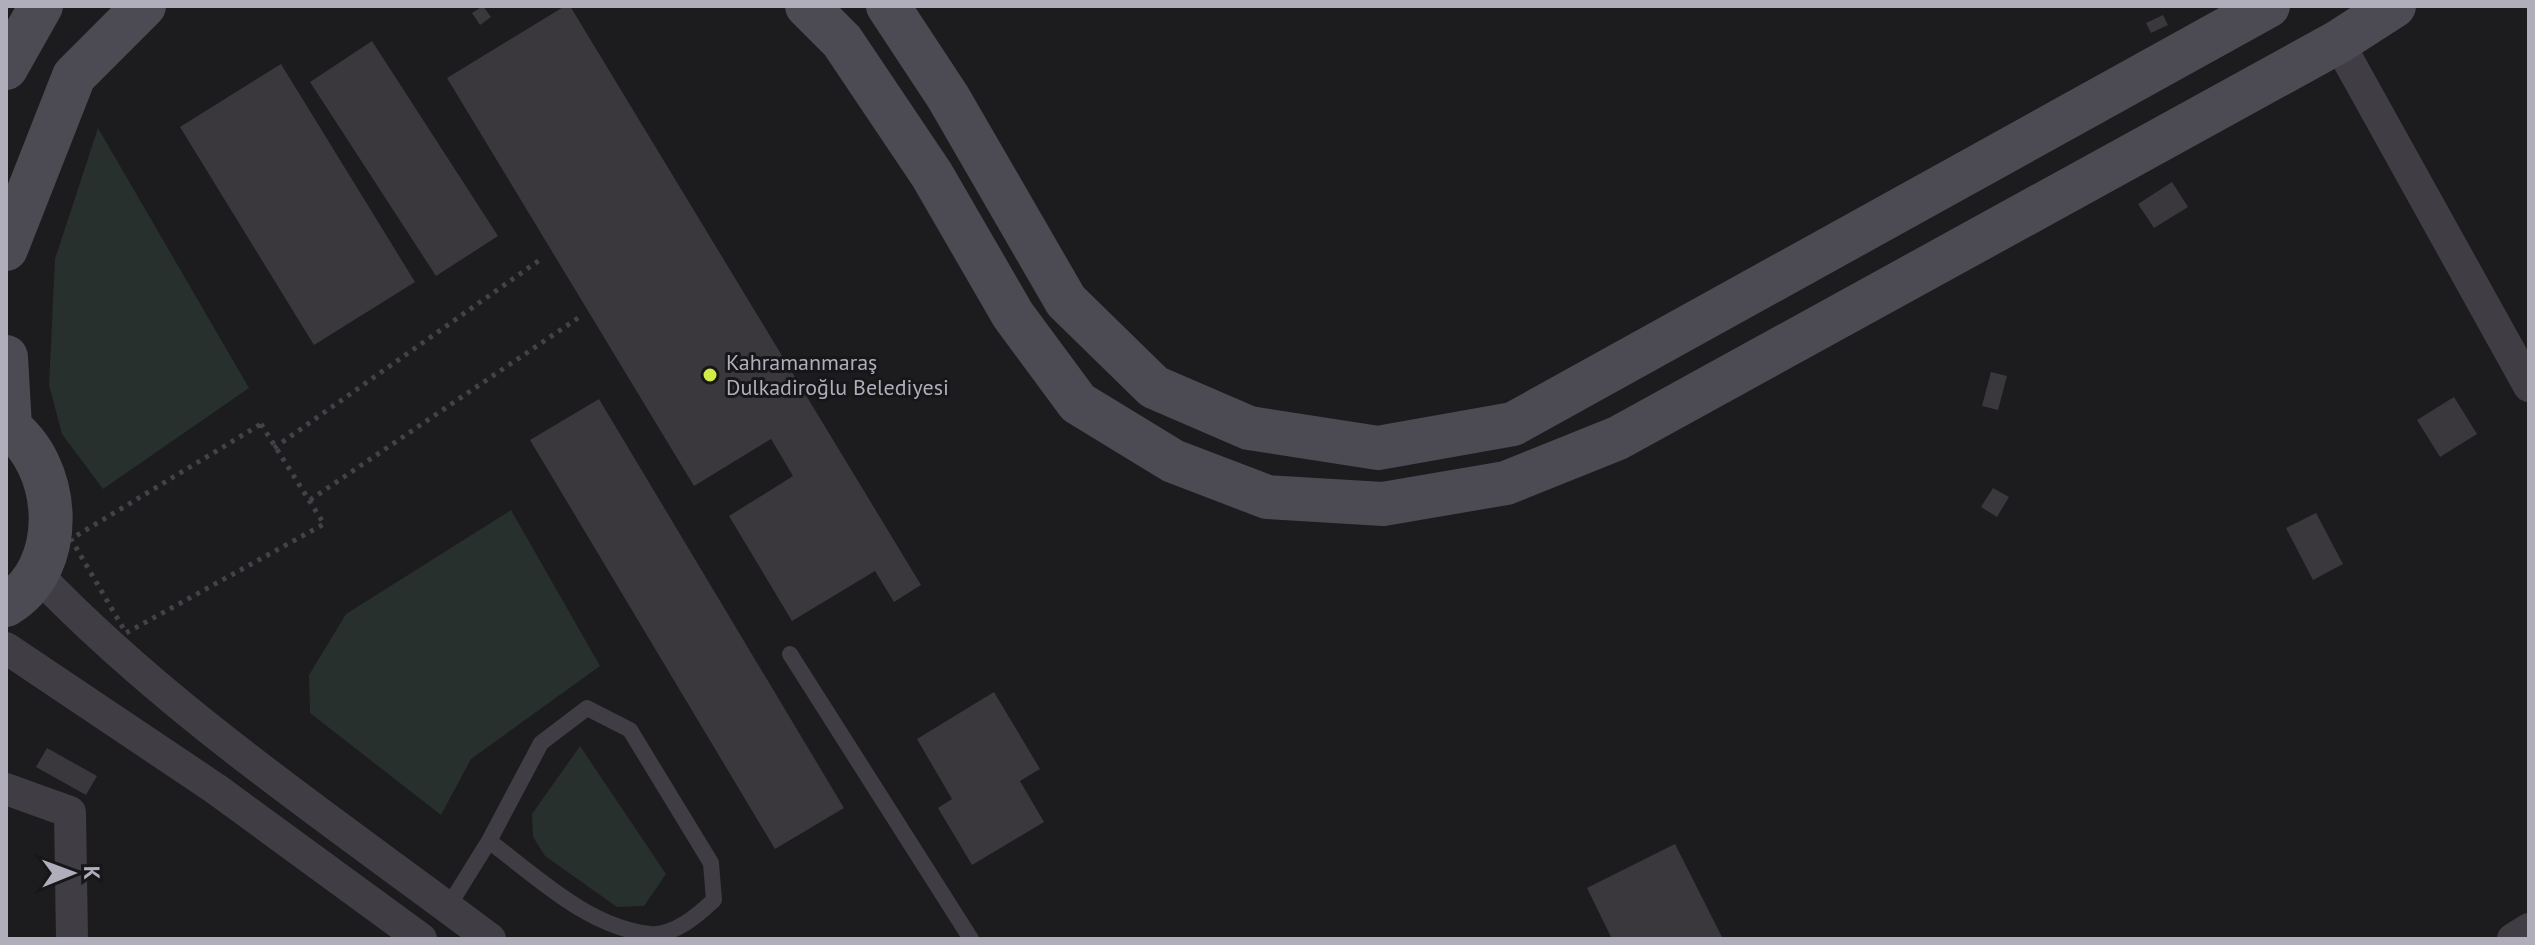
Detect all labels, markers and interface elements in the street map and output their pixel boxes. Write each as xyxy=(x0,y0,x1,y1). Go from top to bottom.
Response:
place label: Kahramanmaraş Dulkadiroğlu Belediyesi xyxy=(726,348,949,401)
marker: Kahramanmaraş Dulkadiroğlu Belediyesi xyxy=(701,366,719,384)
north arrow xyxy=(32,833,112,913)
text: K xyxy=(78,866,106,880)

